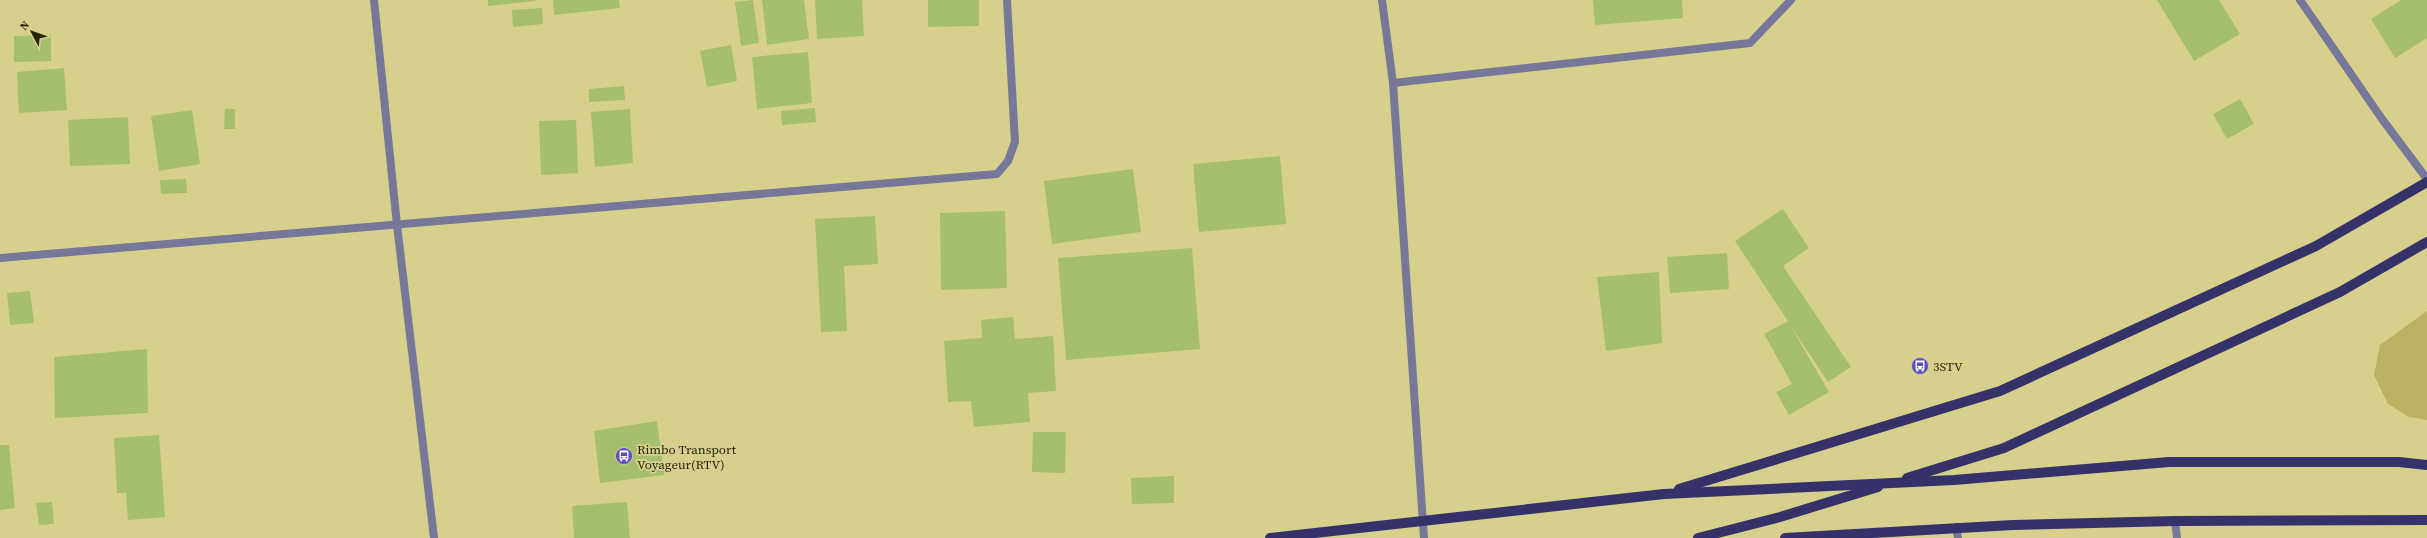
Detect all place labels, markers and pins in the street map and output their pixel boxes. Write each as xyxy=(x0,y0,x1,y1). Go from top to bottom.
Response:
bus stop icon: 3STV xyxy=(1910,356,1930,376)
place label: 3STV xyxy=(1933,358,1963,375)
place label: Rimbo Transport Voyageur(RTV) xyxy=(637,441,737,473)
bus stop icon: Rimbo Transport Voyageur(RTV) xyxy=(614,446,634,466)

